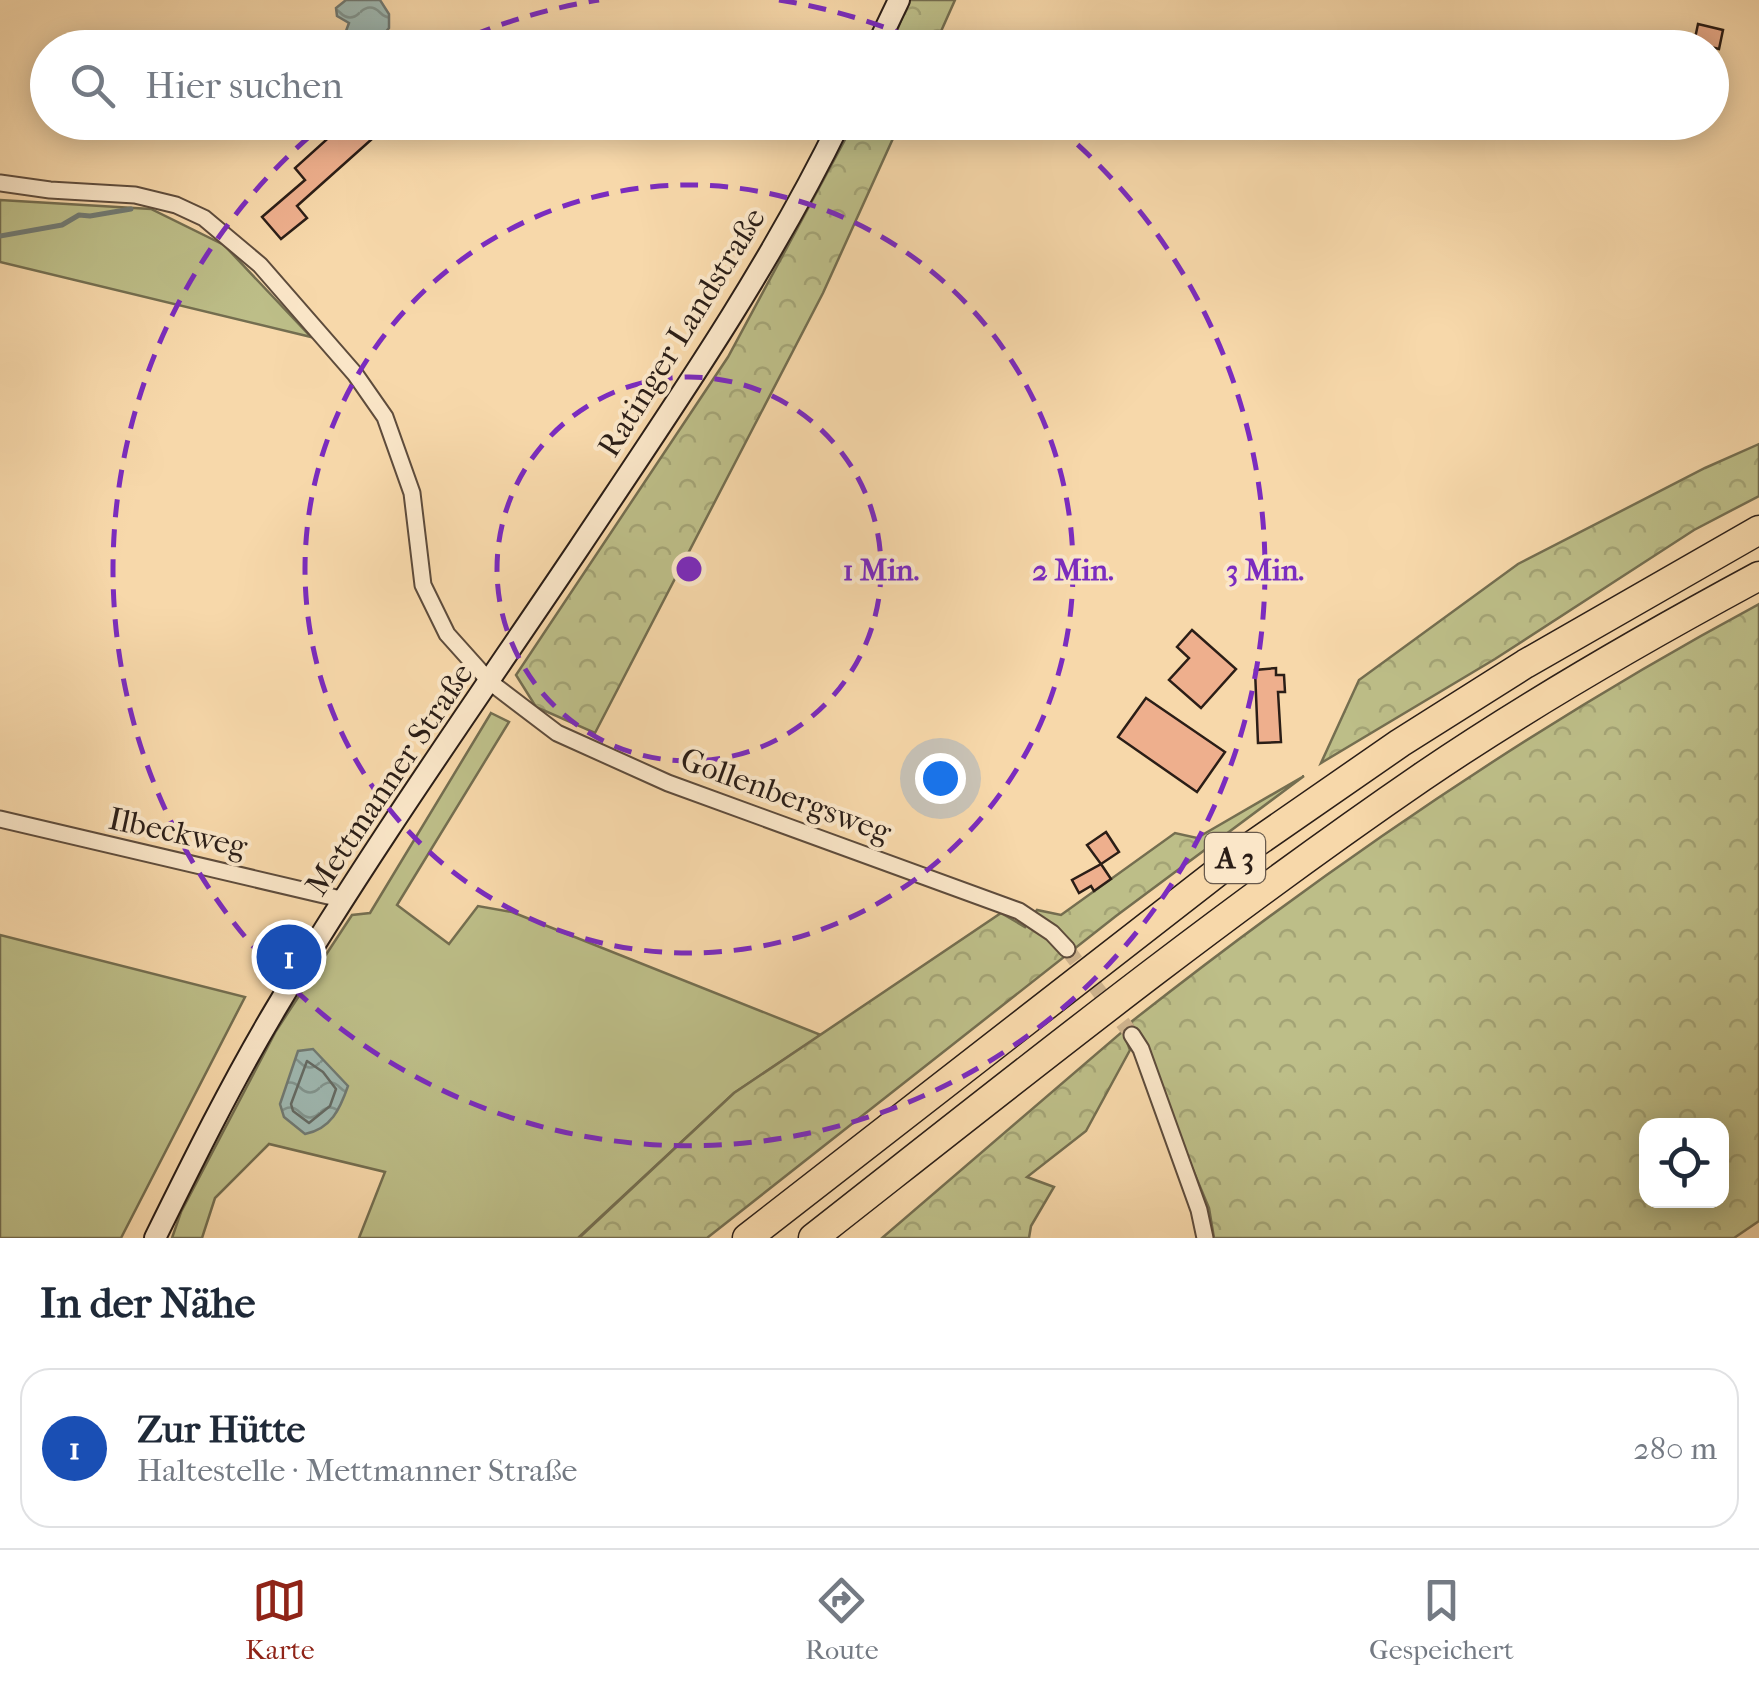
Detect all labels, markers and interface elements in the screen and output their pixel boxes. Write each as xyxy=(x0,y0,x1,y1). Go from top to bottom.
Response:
search box xyxy=(30,30,1729,140)
icon: search xyxy=(65,58,120,113)
text: Hier suchen xyxy=(145,63,343,108)
street label: Ratinger Landstraße xyxy=(590,201,773,464)
centre of rings xyxy=(671,551,707,587)
text: 1 Min. xyxy=(843,553,920,588)
text: 2 Min. xyxy=(1032,553,1114,588)
text: 3 Min. xyxy=(1226,553,1304,588)
street label: Mettmanner Straße xyxy=(298,656,481,902)
street label: Gollenbergsweg xyxy=(675,740,897,851)
your location xyxy=(915,753,966,804)
street label: Ilbeckweg xyxy=(105,800,251,865)
road number: A 3 xyxy=(1205,833,1265,883)
pin: 1 xyxy=(256,920,322,994)
map controls xyxy=(1639,1118,1729,1208)
button: locate xyxy=(1639,1118,1729,1208)
text: In der Nähe xyxy=(40,1279,255,1328)
text: Zur Hütte xyxy=(137,1407,305,1452)
text: 1 xyxy=(69,1430,80,1467)
text: 280 m xyxy=(1633,1430,1717,1467)
text: Haltestelle · Mettmanner Straße xyxy=(137,1452,577,1489)
tab: Karte xyxy=(245,1573,315,1666)
tab: Route xyxy=(805,1573,879,1666)
tab: Gespeichert xyxy=(1369,1573,1514,1666)

